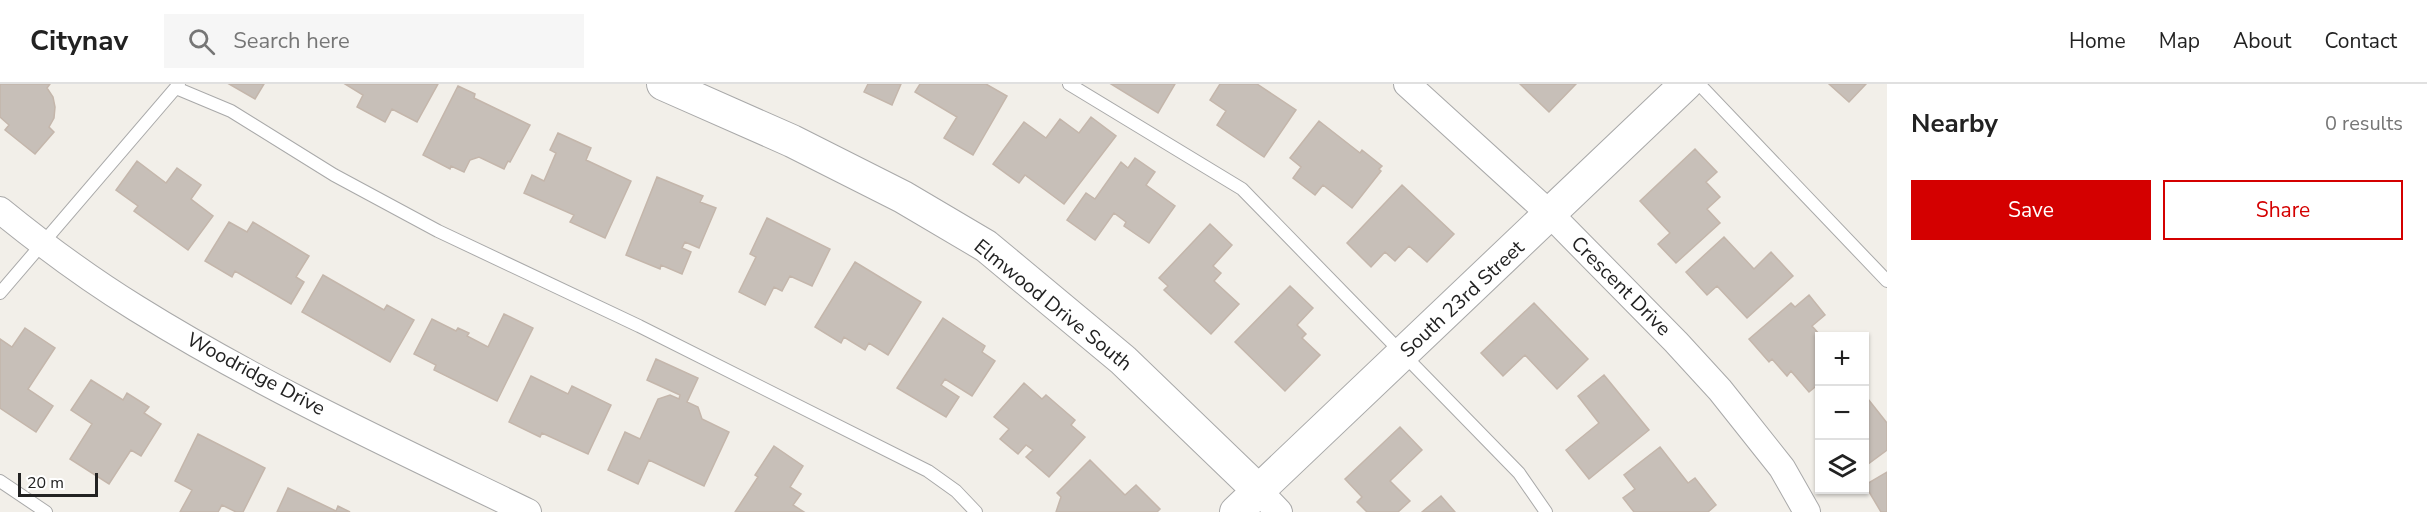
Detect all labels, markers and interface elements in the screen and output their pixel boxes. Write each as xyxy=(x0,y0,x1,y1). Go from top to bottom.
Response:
search box xyxy=(164,14,584,68)
text: Citynav xyxy=(30,22,128,60)
icon: search xyxy=(185,25,218,58)
text: Search here xyxy=(233,26,350,56)
text: Home xyxy=(2069,27,2126,55)
text: Map xyxy=(2159,27,2200,55)
text: About xyxy=(2233,27,2291,55)
text: Contact xyxy=(2324,27,2397,55)
text: Nearby xyxy=(1911,106,1998,141)
text: 0 results xyxy=(2325,110,2403,137)
button: Save xyxy=(1911,180,2151,240)
button: Share xyxy=(2163,180,2403,240)
street label: Crescent Drive xyxy=(1565,230,1677,342)
street label: Elmwood Drive South xyxy=(968,233,1138,377)
street label: South 23rd Street xyxy=(1394,234,1531,364)
street label: Woodridge Drive xyxy=(182,326,330,422)
map controls xyxy=(1815,332,1869,494)
button: + xyxy=(1815,332,1869,386)
button: − xyxy=(1815,386,1869,440)
button: layers xyxy=(1815,440,1869,494)
scale bar xyxy=(18,470,98,498)
text: 20 m xyxy=(27,472,64,494)

